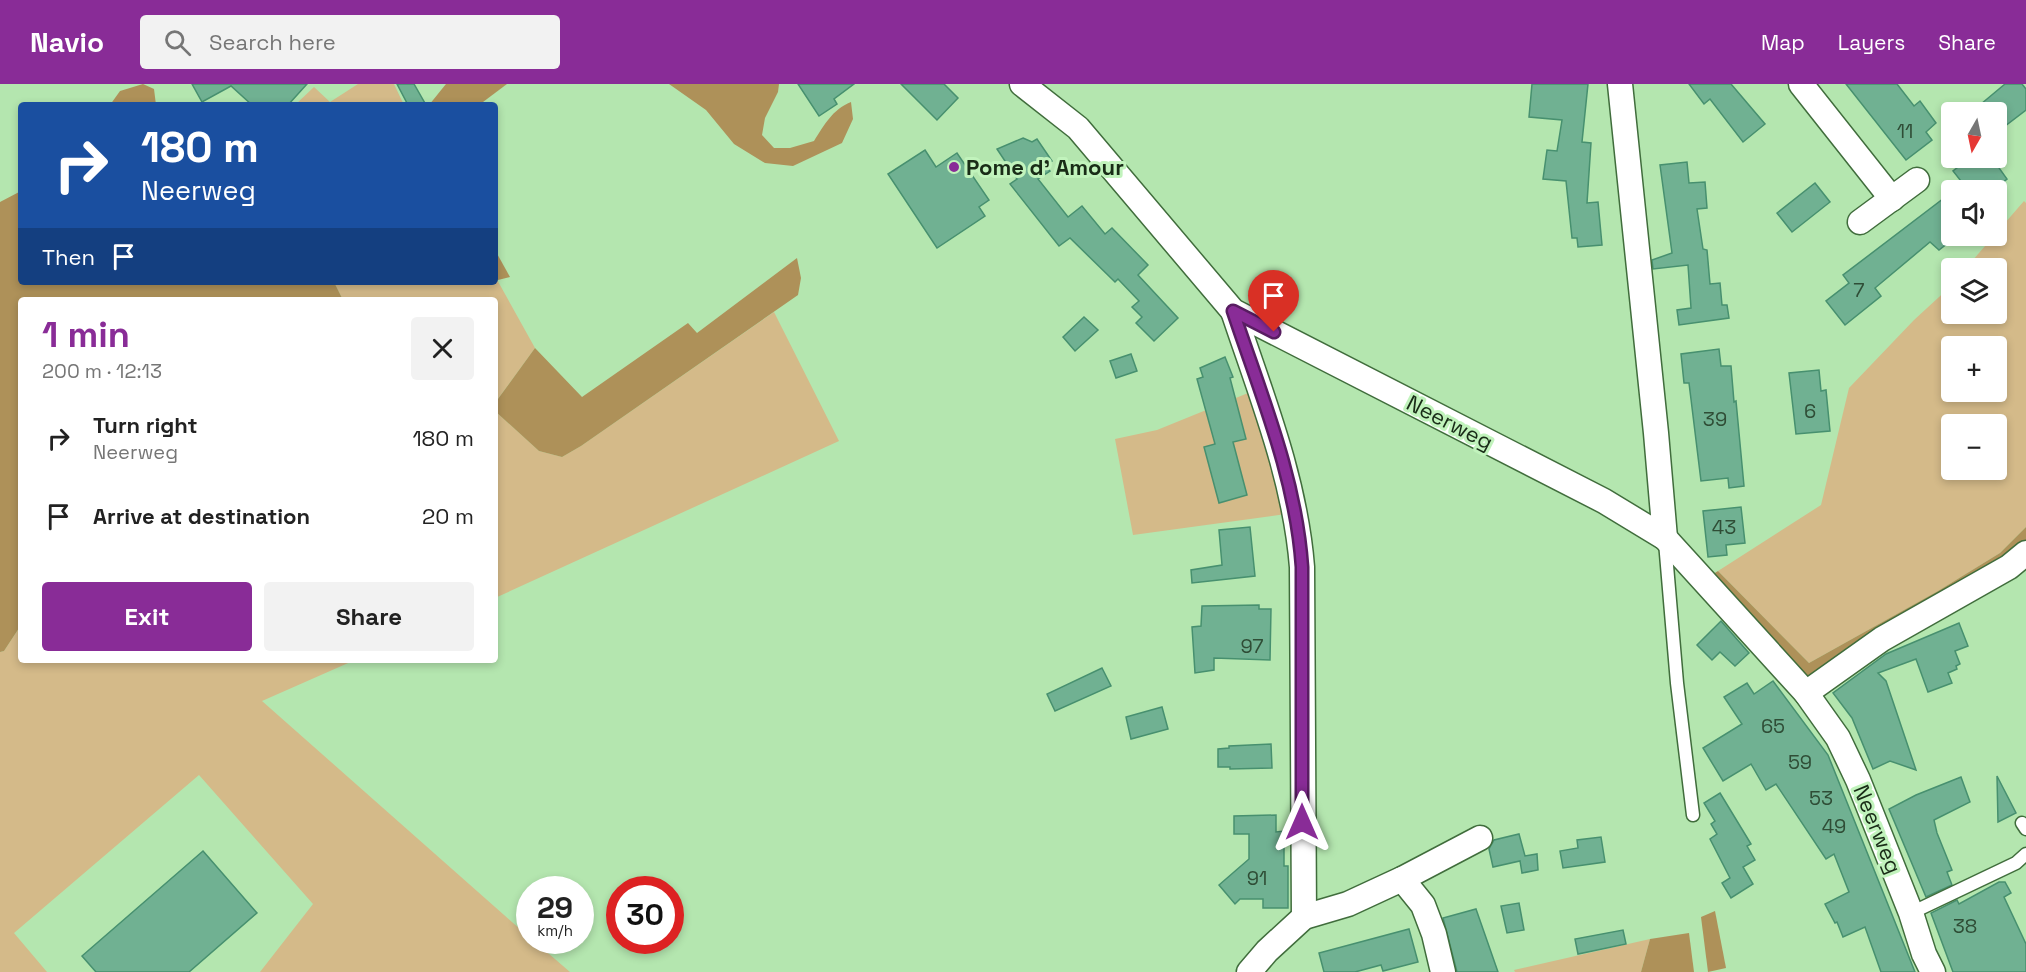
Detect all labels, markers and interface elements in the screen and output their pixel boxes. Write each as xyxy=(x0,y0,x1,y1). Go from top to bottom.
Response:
search box xyxy=(140,15,560,69)
text: Navio xyxy=(30,24,104,60)
icon: search xyxy=(161,26,194,59)
text: Search here xyxy=(209,28,336,56)
text: Map xyxy=(1761,29,1805,56)
text: Layers xyxy=(1838,29,1905,56)
text: Share xyxy=(1938,29,1996,56)
north arrow xyxy=(1941,102,2007,168)
map controls xyxy=(1941,102,2007,480)
house number: 11 xyxy=(1897,118,1913,144)
text: 180 m xyxy=(141,121,259,174)
icon: right xyxy=(42,126,120,204)
place label: Pome d' Amour xyxy=(966,153,1124,181)
marker: Pome d' Amour xyxy=(947,160,961,174)
text: Neerweg xyxy=(141,173,256,208)
button: sound xyxy=(1941,180,2007,246)
icon: arrive xyxy=(107,240,140,273)
text: Then xyxy=(42,243,95,271)
button: layers xyxy=(1941,258,2007,324)
pin xyxy=(1248,270,1299,332)
house number: 7 xyxy=(1853,277,1865,303)
icon: arrive xyxy=(1257,279,1290,312)
text: 1 min xyxy=(42,312,130,358)
button: close xyxy=(411,317,474,380)
button: + xyxy=(1941,336,2007,402)
text: 200 m · 12:13 xyxy=(42,358,162,384)
street label: Neerweg xyxy=(1402,388,1498,456)
house number: 6 xyxy=(1804,398,1816,424)
house number: 39 xyxy=(1703,406,1727,432)
text: Turn right xyxy=(93,411,198,439)
button: − xyxy=(1941,414,2007,480)
icon: right xyxy=(42,422,75,455)
text: 180 m xyxy=(412,424,474,452)
text: Neerweg xyxy=(93,439,178,465)
icon: arrive xyxy=(42,500,75,533)
text: Arrive at destination xyxy=(93,502,310,530)
text: 20 m xyxy=(422,502,474,530)
house number: 43 xyxy=(1712,514,1736,540)
button: Exit xyxy=(42,582,252,651)
button: Share xyxy=(264,582,474,651)
house number: 97 xyxy=(1240,633,1264,659)
house number: 65 xyxy=(1761,713,1785,739)
house number: 59 xyxy=(1788,749,1812,775)
street label: Neerweg xyxy=(1848,780,1908,878)
house number: 53 xyxy=(1809,785,1833,811)
position arrow xyxy=(1270,790,1334,854)
house number: 49 xyxy=(1822,813,1846,839)
house number: 91 xyxy=(1247,865,1267,891)
speed limit sign: 30 xyxy=(606,876,684,954)
text: 29 xyxy=(537,888,573,927)
house number: 38 xyxy=(1953,913,1977,939)
text: km/h xyxy=(537,921,573,940)

